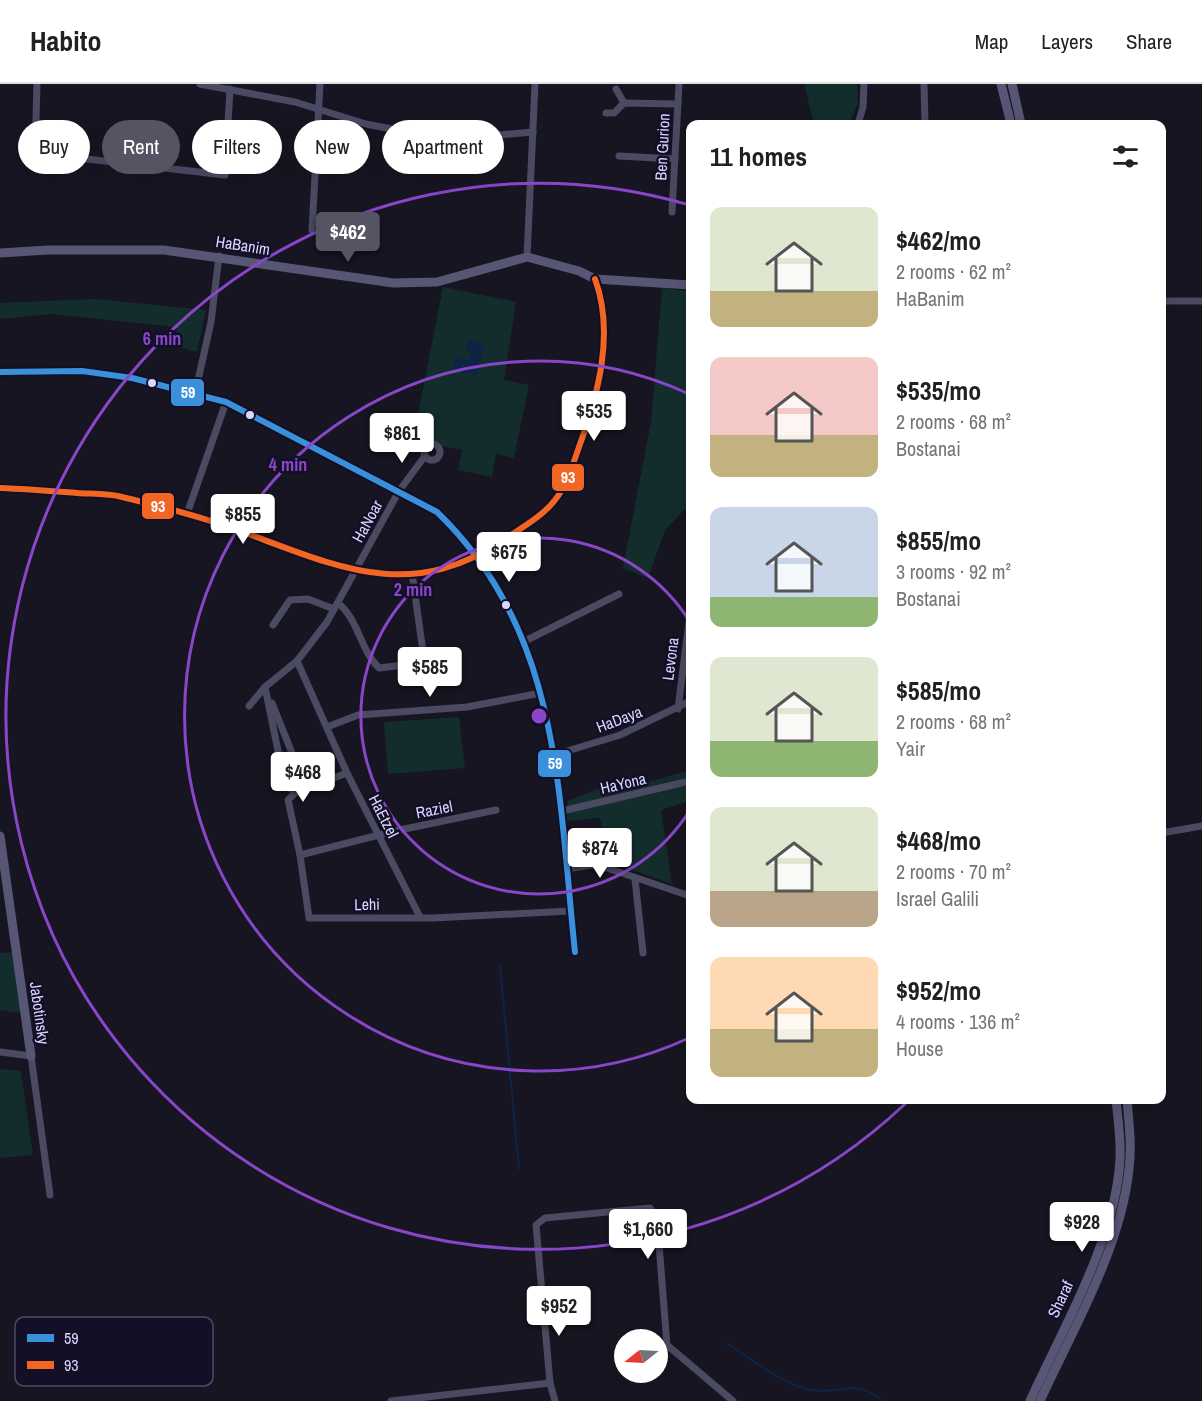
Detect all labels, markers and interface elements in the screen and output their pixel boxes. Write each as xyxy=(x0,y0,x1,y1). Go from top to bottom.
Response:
text: Habito xyxy=(30,22,101,60)
text: Map xyxy=(975,27,1008,56)
text: Layers xyxy=(1041,27,1093,56)
text: Share xyxy=(1126,27,1172,56)
street label: Ben Gurion xyxy=(649,113,675,181)
chip: Buy xyxy=(18,120,90,174)
chip: Rent xyxy=(102,120,180,174)
chip: Filters xyxy=(192,120,282,174)
chip: New xyxy=(294,120,370,174)
chip: Apartment xyxy=(382,120,504,174)
text: 11 homes xyxy=(710,139,807,174)
icon: filters xyxy=(1109,140,1142,173)
pin: $462 xyxy=(312,212,384,263)
text: $462 xyxy=(330,218,366,245)
text: $462/mo xyxy=(896,223,981,258)
street label: HaBanim xyxy=(214,230,272,260)
icon: home xyxy=(758,231,830,303)
text: 2 rooms · 62 m² xyxy=(896,258,1011,285)
text: HaBanim xyxy=(896,285,964,312)
text: 6 min xyxy=(143,326,181,351)
text: $535/mo xyxy=(896,373,981,408)
unlabelled marker xyxy=(146,377,158,389)
line badge: 59 xyxy=(170,378,205,407)
text: 59 xyxy=(181,381,195,403)
icon: home xyxy=(758,381,830,453)
pin: $535 xyxy=(558,391,630,442)
text: $535 xyxy=(576,397,612,424)
text: 2 rooms · 68 m² xyxy=(896,408,1011,435)
unlabelled marker xyxy=(244,409,256,421)
pin: $861 xyxy=(366,413,438,464)
text: $861 xyxy=(384,419,420,446)
text: Bostanai xyxy=(896,435,961,462)
text: 4 min xyxy=(269,452,307,477)
line badge: 93 xyxy=(551,463,585,492)
text: 93 xyxy=(561,466,575,488)
line badge: 93 xyxy=(141,492,175,520)
pin: $855 xyxy=(207,494,279,545)
text: 93 xyxy=(151,495,165,517)
street label: HaNoar xyxy=(346,495,388,546)
text: $855 xyxy=(225,500,261,527)
text: $855/mo xyxy=(896,523,981,558)
icon: home xyxy=(758,531,830,603)
pin: $675 xyxy=(473,532,545,583)
text: $675 xyxy=(491,538,527,565)
text: 3 rooms · 92 m² xyxy=(896,558,1011,585)
text: 2 min xyxy=(394,577,432,602)
text: Bostanai xyxy=(896,585,961,612)
unlabelled marker xyxy=(500,599,512,611)
street label: Levona xyxy=(656,636,684,682)
pin: $585 xyxy=(394,647,466,698)
text: $585 xyxy=(412,653,448,680)
text: $585/mo xyxy=(896,673,981,708)
icon: home xyxy=(758,681,830,753)
street label: HaDaya xyxy=(593,700,646,738)
centre of rings xyxy=(529,706,549,726)
text: 2 rooms · 68 m² xyxy=(896,708,1011,735)
text: Yair xyxy=(896,735,925,762)
line badge: 59 xyxy=(537,749,572,778)
pin: $468 xyxy=(267,752,339,803)
text: 59 xyxy=(548,752,562,774)
text: $468 xyxy=(285,758,321,785)
street label: HaYona xyxy=(598,767,649,799)
street label: HaEtzel xyxy=(364,791,404,842)
street label: Raziel xyxy=(414,795,454,823)
text: $468/mo xyxy=(896,823,981,858)
pin: $874 xyxy=(564,828,636,879)
icon: home xyxy=(758,831,830,903)
text: $874 xyxy=(582,834,618,861)
text: 2 rooms · 70 m² xyxy=(896,858,1011,885)
text: Israel Galili xyxy=(896,885,979,912)
street label: Lehi xyxy=(354,893,380,915)
text: $952/mo xyxy=(896,973,981,1008)
street label: Jabotinsky xyxy=(25,980,55,1046)
icon: home xyxy=(758,981,830,1053)
text: 4 rooms · 136 m² xyxy=(896,1008,1020,1035)
text: House xyxy=(896,1035,943,1062)
pin: $928 xyxy=(1046,1202,1118,1253)
text: $928 xyxy=(1064,1208,1100,1235)
pin: $1,660 xyxy=(599,1209,697,1260)
text: $1,660 xyxy=(623,1215,673,1242)
street label: Sharaf xyxy=(1042,1277,1078,1321)
pin: $952 xyxy=(523,1286,595,1337)
text: $952 xyxy=(541,1292,577,1319)
legend xyxy=(15,1317,213,1386)
text: 59 xyxy=(64,1327,79,1349)
north arrow xyxy=(614,1329,668,1383)
map controls xyxy=(614,1329,668,1383)
text: 93 xyxy=(64,1354,79,1376)

